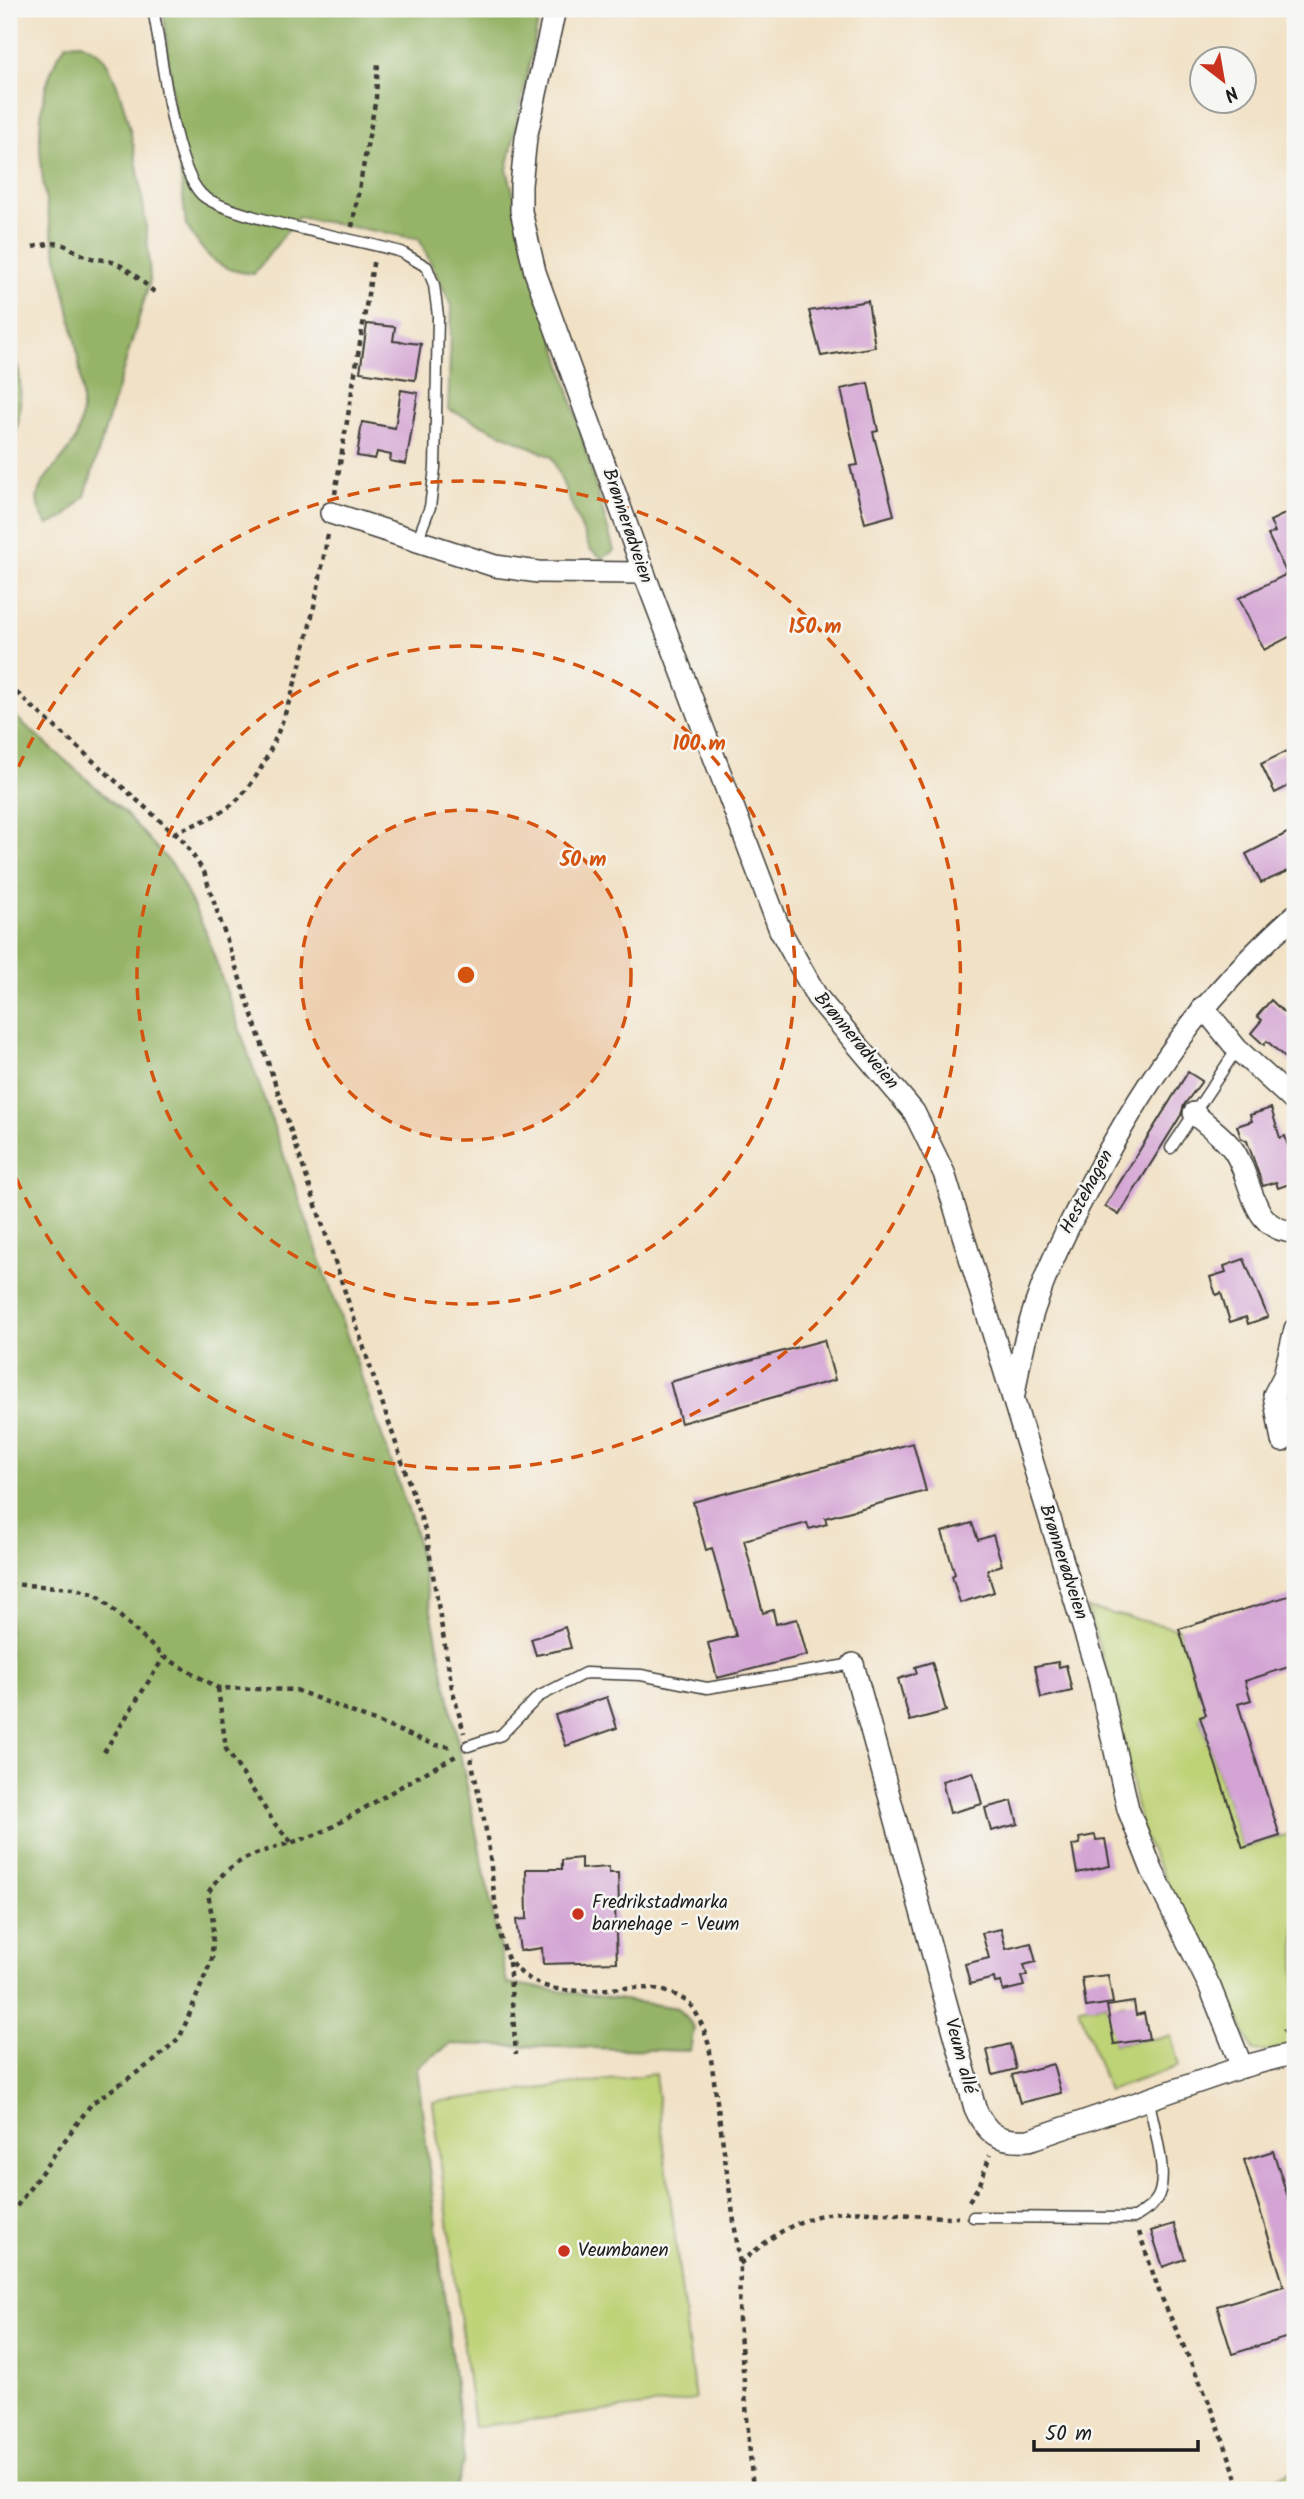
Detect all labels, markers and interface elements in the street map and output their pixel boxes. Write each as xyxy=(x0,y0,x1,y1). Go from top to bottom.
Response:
north arrow xyxy=(1188,46,1258,116)
text: N xyxy=(1218,77,1244,109)
street label: Brønnerødveien xyxy=(593,464,661,588)
text: 150 m xyxy=(788,611,842,644)
text: 100 m xyxy=(672,728,726,761)
text: 50 m xyxy=(559,844,606,877)
centre of rings xyxy=(454,963,478,987)
street label: Brønnerødveien xyxy=(806,985,906,1097)
street label: Hestehagen xyxy=(1052,1144,1122,1240)
street label: Brønnerødveien xyxy=(1030,1500,1096,1624)
place label: Fredrikstadmarka barnehage - Veum xyxy=(592,1888,739,1940)
marker: Fredrikstadmarka barnehage - Veum xyxy=(570,1906,586,1922)
street label: Veum allé xyxy=(936,2015,985,2098)
place label: Veumbanen xyxy=(578,2236,669,2266)
marker: Veumbanen xyxy=(556,2243,572,2259)
scale bar xyxy=(1034,2408,1199,2452)
text: 50 m xyxy=(1045,2418,1092,2451)

